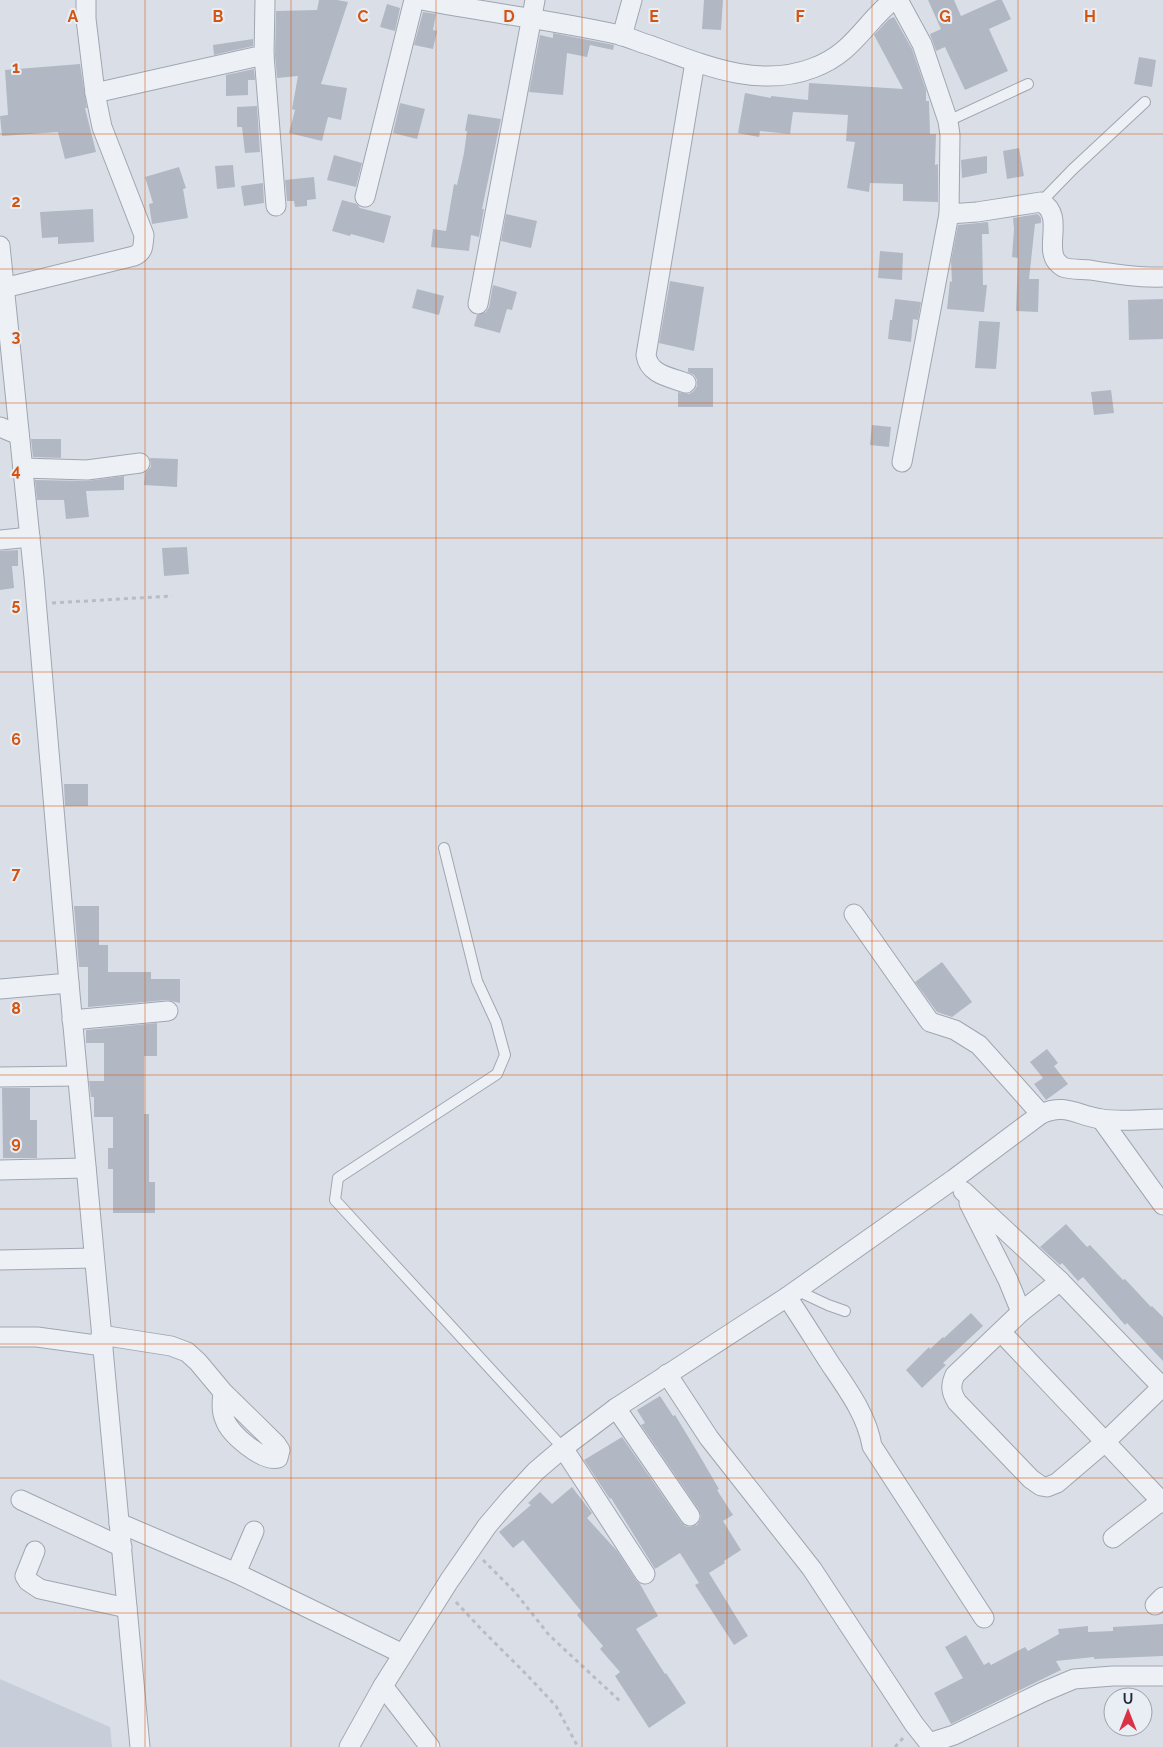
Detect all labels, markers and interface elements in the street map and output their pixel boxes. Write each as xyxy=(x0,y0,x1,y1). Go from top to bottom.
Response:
text: A xyxy=(68,7,79,26)
text: B xyxy=(213,7,224,26)
text: C xyxy=(358,7,369,26)
text: D xyxy=(503,7,515,26)
text: E xyxy=(649,7,659,26)
text: F xyxy=(795,7,805,26)
text: G xyxy=(939,7,951,26)
text: H xyxy=(1084,7,1096,26)
text: 1 xyxy=(12,58,20,77)
text: 2 xyxy=(11,192,21,211)
text: 3 xyxy=(12,327,21,346)
text: 4 xyxy=(11,461,21,480)
text: 5 xyxy=(12,595,21,614)
text: 6 xyxy=(11,730,21,749)
text: 7 xyxy=(12,864,21,883)
text: 8 xyxy=(11,999,21,1018)
text: 9 xyxy=(11,1133,21,1152)
north arrow xyxy=(1103,1687,1153,1737)
text: U xyxy=(1123,1691,1133,1707)

